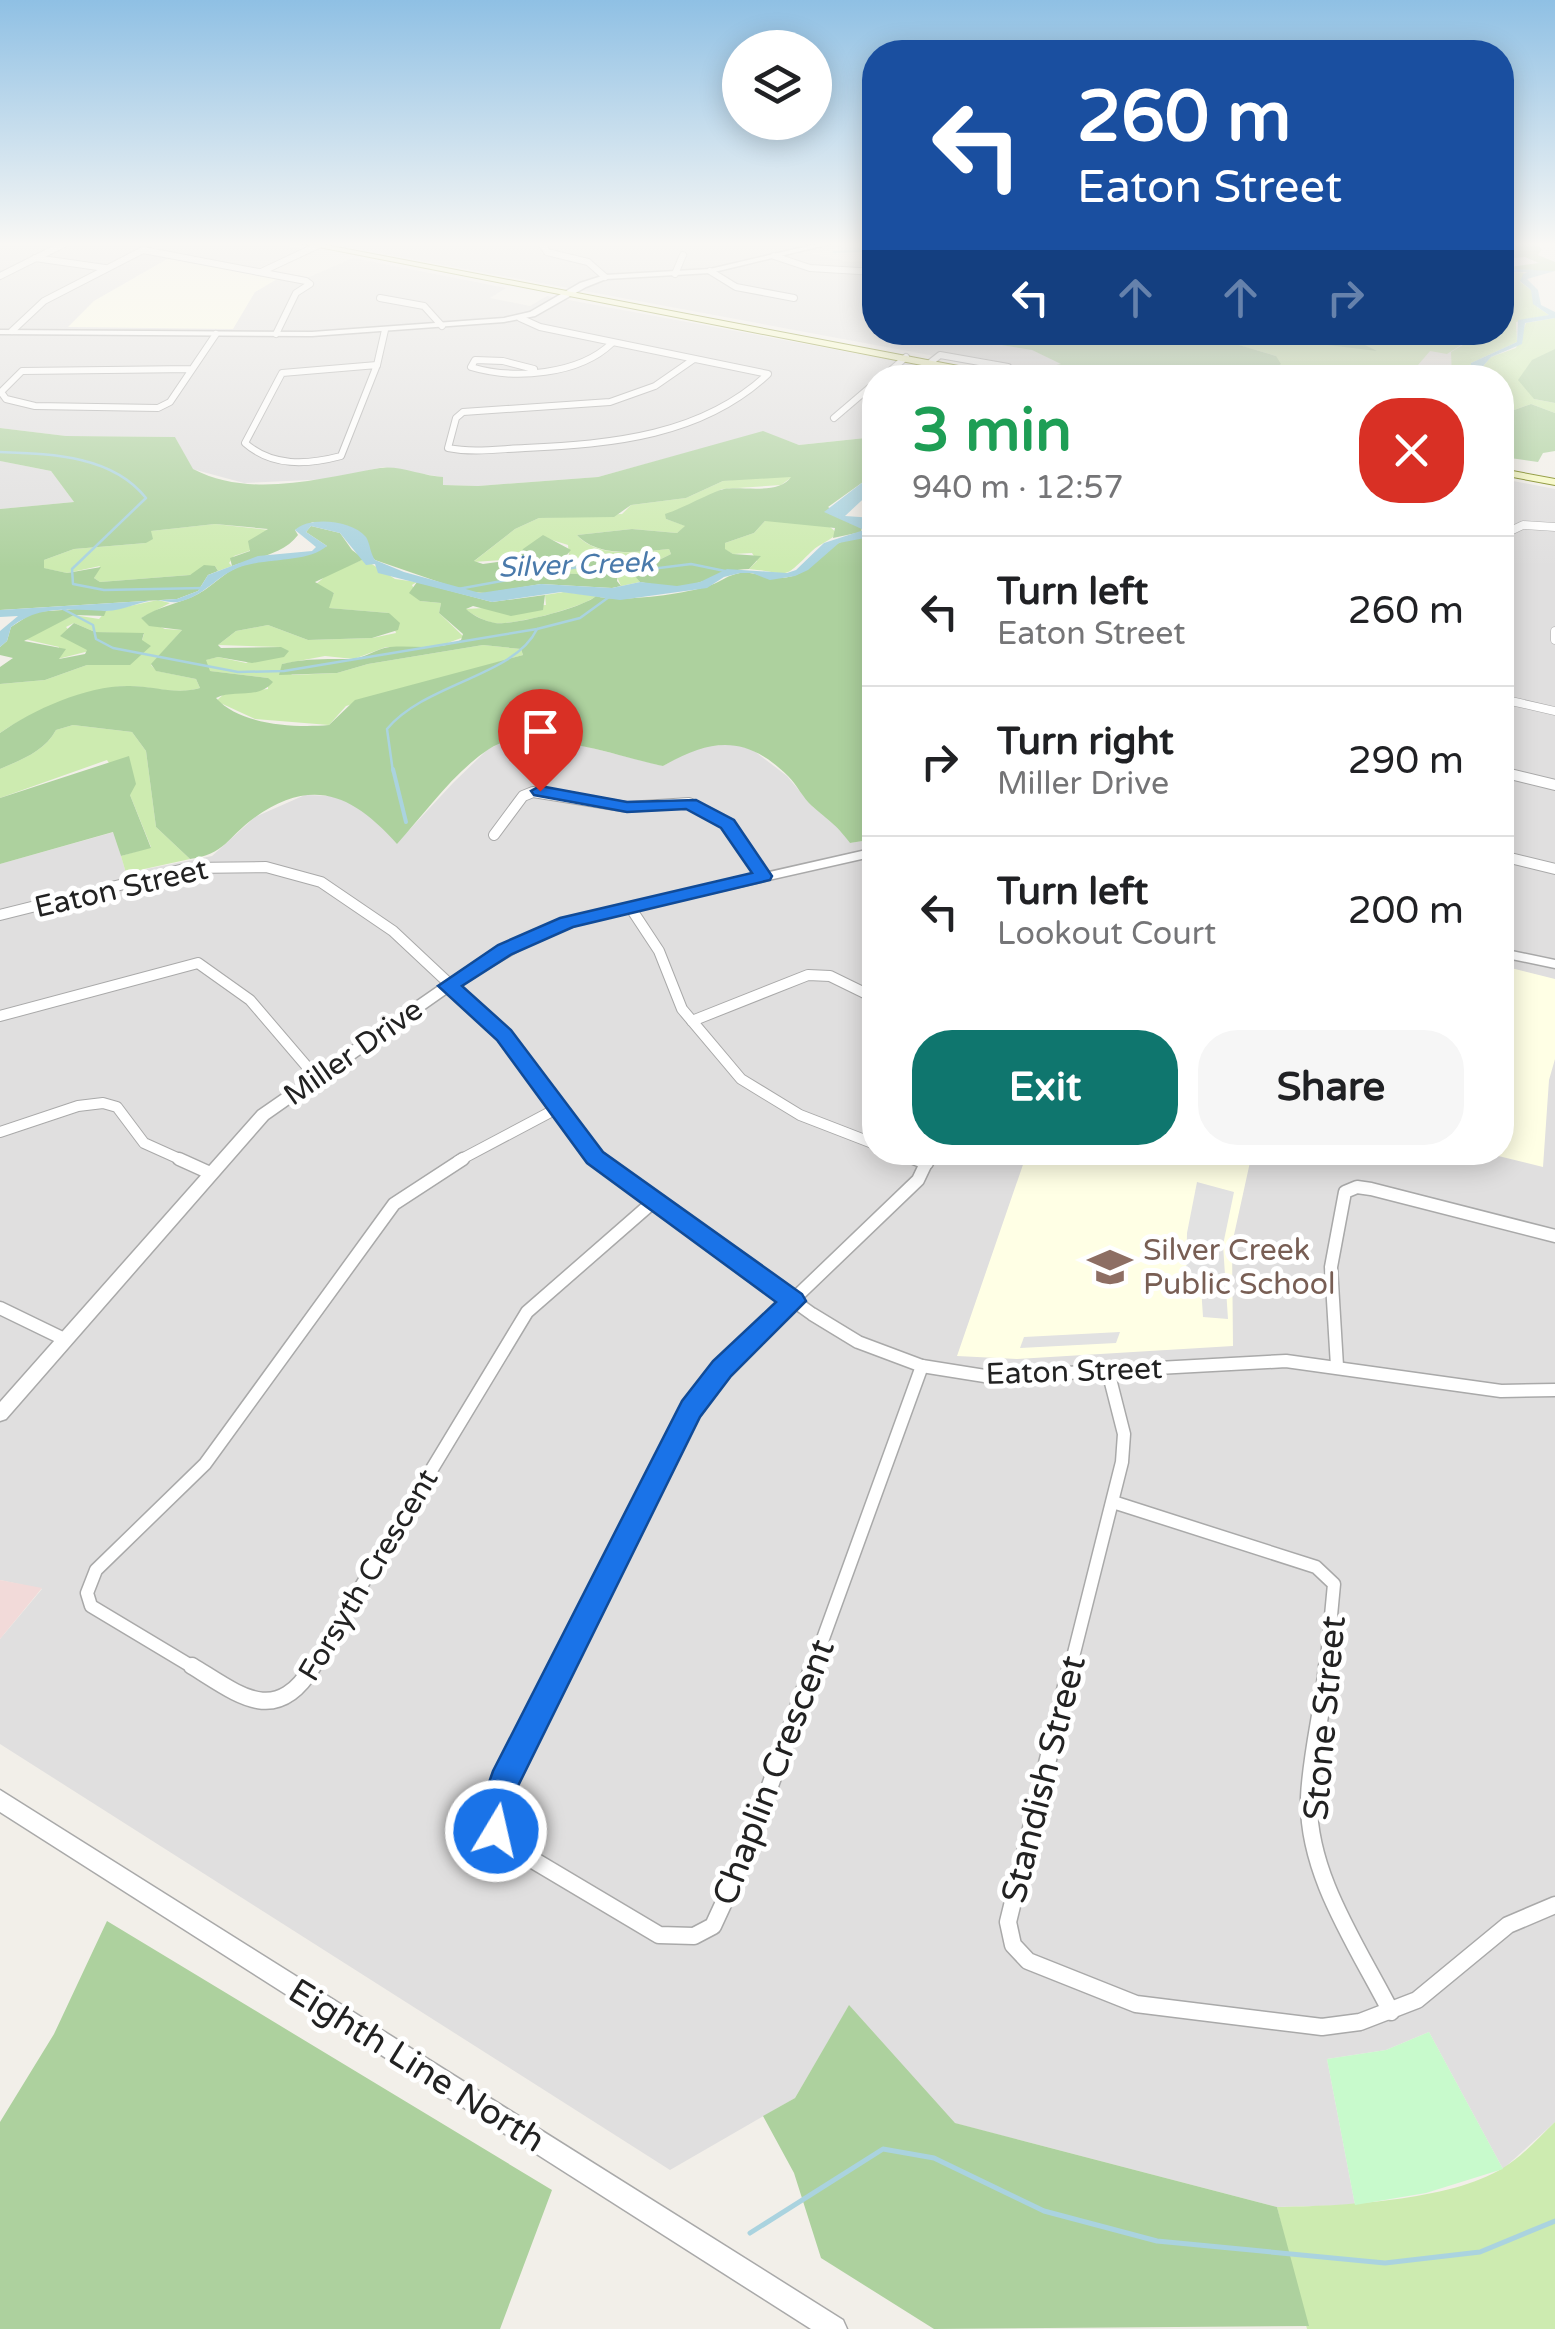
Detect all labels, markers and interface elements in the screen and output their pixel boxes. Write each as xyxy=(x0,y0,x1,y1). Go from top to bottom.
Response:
map controls xyxy=(722,30,832,140)
button: layers xyxy=(722,30,832,140)
text: 260 m xyxy=(1077,76,1291,160)
icon: left xyxy=(912,80,1042,210)
text: Eaton Street xyxy=(1077,161,1342,215)
icon: left xyxy=(1003,270,1058,325)
icon: ahead xyxy=(1108,270,1163,325)
icon: ahead xyxy=(1213,270,1268,325)
icon: right xyxy=(1318,270,1373,325)
text: 3 min xyxy=(912,395,1072,467)
button: close xyxy=(1359,398,1464,503)
text: 940 m · 12:57 xyxy=(912,469,1124,507)
water label: Silver Creek xyxy=(498,545,656,585)
text: Turn left xyxy=(997,569,1148,615)
icon: left xyxy=(912,584,967,639)
text: 260 m xyxy=(1348,588,1464,634)
text: Eaton Street xyxy=(997,615,1186,653)
pin xyxy=(498,689,583,792)
icon: arrive xyxy=(513,704,568,759)
text: Turn right xyxy=(997,719,1174,765)
icon: right xyxy=(912,734,967,789)
text: 290 m xyxy=(1348,738,1464,784)
text: Miller Drive xyxy=(997,765,1169,803)
street label: Eaton Street xyxy=(31,851,211,926)
text: Turn left xyxy=(997,869,1148,915)
icon: left xyxy=(912,884,967,939)
text: 200 m xyxy=(1348,888,1464,934)
text: Lookout Court xyxy=(997,915,1216,953)
street label: Miller Drive xyxy=(277,991,430,1114)
button: Exit xyxy=(912,1030,1178,1145)
button: Share xyxy=(1198,1030,1464,1145)
place label: Silver Creek Public School xyxy=(1143,1232,1336,1303)
school or university icon: Silver Creek Public School xyxy=(1086,1243,1134,1291)
street label: Eaton Street xyxy=(985,1350,1163,1393)
street label: Forsyth Crescent xyxy=(291,1463,446,1688)
street label: Stone Street xyxy=(1295,1614,1355,1822)
street label: Chaplin Crescent xyxy=(704,1633,844,1911)
street label: Standish Street xyxy=(993,1651,1095,1907)
position arrow xyxy=(444,1779,548,1883)
street label: Eighth Line North xyxy=(281,1970,552,2162)

